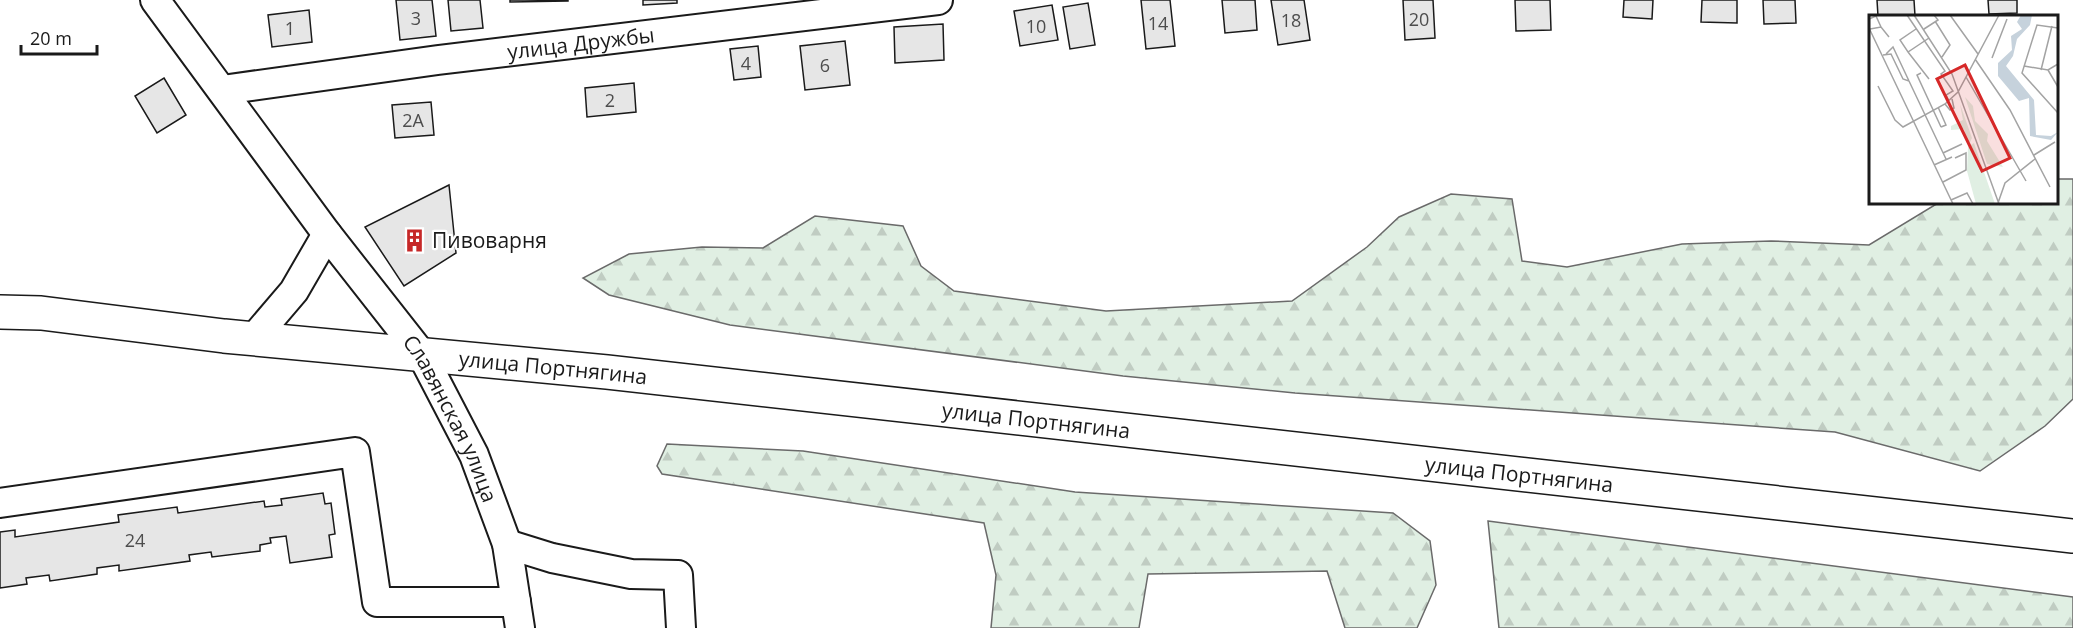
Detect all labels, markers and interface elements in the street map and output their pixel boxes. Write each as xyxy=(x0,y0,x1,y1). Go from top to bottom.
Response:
house number: 3 xyxy=(411,6,421,30)
house number: 20 xyxy=(1409,7,1429,31)
house number: 18 xyxy=(1281,8,1301,32)
house number: 14 xyxy=(1148,11,1168,35)
house number: 10 xyxy=(1026,14,1046,38)
inset map xyxy=(1869,15,2058,204)
house number: 1 xyxy=(285,16,295,40)
scale bar xyxy=(21,18,98,56)
street label: улица Дружбы xyxy=(506,20,656,66)
text: 20 m xyxy=(30,26,72,50)
house number: 4 xyxy=(741,51,751,75)
house number: 6 xyxy=(820,53,830,77)
house number: 2 xyxy=(605,88,615,112)
house number: 2А xyxy=(402,108,424,132)
place label: Пивоварня xyxy=(432,226,547,254)
building icon: Пивоварня xyxy=(401,227,427,253)
street label: Славянская улица xyxy=(397,329,504,506)
street label: улица Портнягина xyxy=(458,344,649,390)
street label: улица Портнягина xyxy=(941,396,1132,444)
street label: улица Портнягина xyxy=(1424,450,1615,498)
house number: 24 xyxy=(125,528,145,552)

